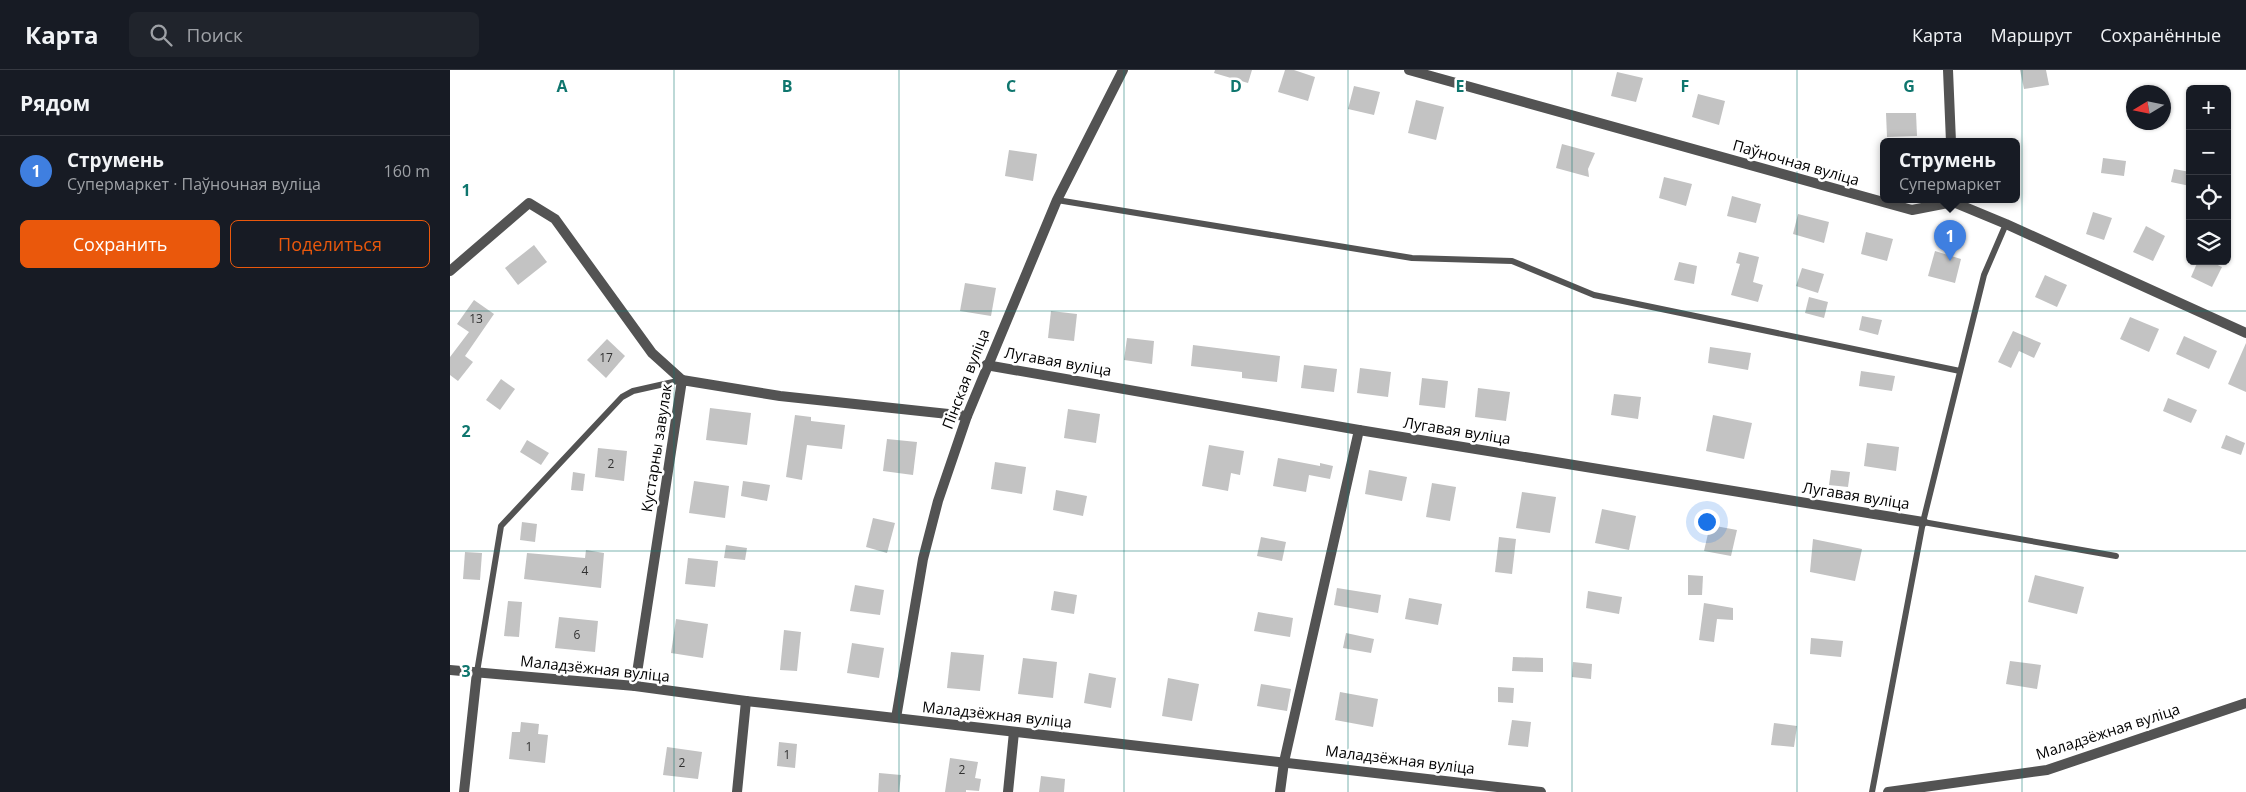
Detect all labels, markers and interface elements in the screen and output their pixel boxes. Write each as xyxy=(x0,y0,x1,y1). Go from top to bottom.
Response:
search box xyxy=(129,12,479,57)
text: Карта xyxy=(25,18,99,51)
icon: search xyxy=(147,21,175,49)
text: Поиск xyxy=(187,22,243,48)
text: Карта xyxy=(1912,23,1962,47)
text: Маршрут xyxy=(1990,23,2072,47)
text: Сохранённые xyxy=(2100,23,2221,47)
text: A xyxy=(556,75,568,97)
text: B xyxy=(782,75,792,97)
text: C xyxy=(1006,75,1016,97)
text: D xyxy=(1230,75,1242,97)
text: E xyxy=(1456,75,1465,97)
text: F xyxy=(1681,75,1689,97)
text: G xyxy=(1903,75,1915,97)
north arrow xyxy=(2126,85,2171,130)
map controls xyxy=(2186,85,2231,265)
button: + xyxy=(2186,85,2231,130)
text: Рядом xyxy=(20,89,90,117)
button: − xyxy=(2186,130,2231,175)
street label: Паўночная вуліца xyxy=(1731,134,1862,190)
popup xyxy=(1880,138,2020,203)
text: Струмень xyxy=(67,147,164,173)
text: Струмень xyxy=(1899,147,1996,173)
text: 1 xyxy=(31,160,41,182)
text: 160 m xyxy=(384,160,430,182)
text: Супермаркет · Паўночная вуліца xyxy=(67,173,321,195)
text: Супермаркет xyxy=(1899,173,2001,195)
button: locate xyxy=(2186,175,2231,220)
text: 1 xyxy=(461,179,471,201)
button: Сохранить xyxy=(20,220,220,268)
button: Поделиться xyxy=(230,220,430,268)
pin: 1 xyxy=(1934,220,1966,261)
button: layers xyxy=(2186,220,2231,265)
house number: 13 xyxy=(469,310,483,327)
street label: Пінская вуліца xyxy=(937,326,993,432)
street label: Лугавая вуліца xyxy=(1003,342,1113,380)
house number: 17 xyxy=(599,349,613,366)
street label: Кустарны завулак xyxy=(636,382,676,513)
street label: Лугавая вуліца xyxy=(1402,412,1512,448)
text: 2 xyxy=(461,420,471,442)
house number: 2 xyxy=(608,455,615,472)
street label: Лугавая вуліца xyxy=(1801,477,1911,513)
your location xyxy=(1694,509,1720,535)
house number: 4 xyxy=(582,562,589,579)
house number: 6 xyxy=(574,626,581,643)
street label: Маладзёжная вуліца xyxy=(519,650,671,686)
text: 3 xyxy=(461,660,471,682)
street label: Маладзёжная вуліца xyxy=(921,696,1073,732)
street label: Маладзёжная вуліца xyxy=(2033,698,2182,764)
house number: 1 xyxy=(526,738,532,755)
street label: Маладзёжная вуліца xyxy=(1324,740,1476,778)
house number: 1 xyxy=(784,746,790,763)
house number: 2 xyxy=(679,754,686,771)
house number: 2 xyxy=(959,761,966,778)

